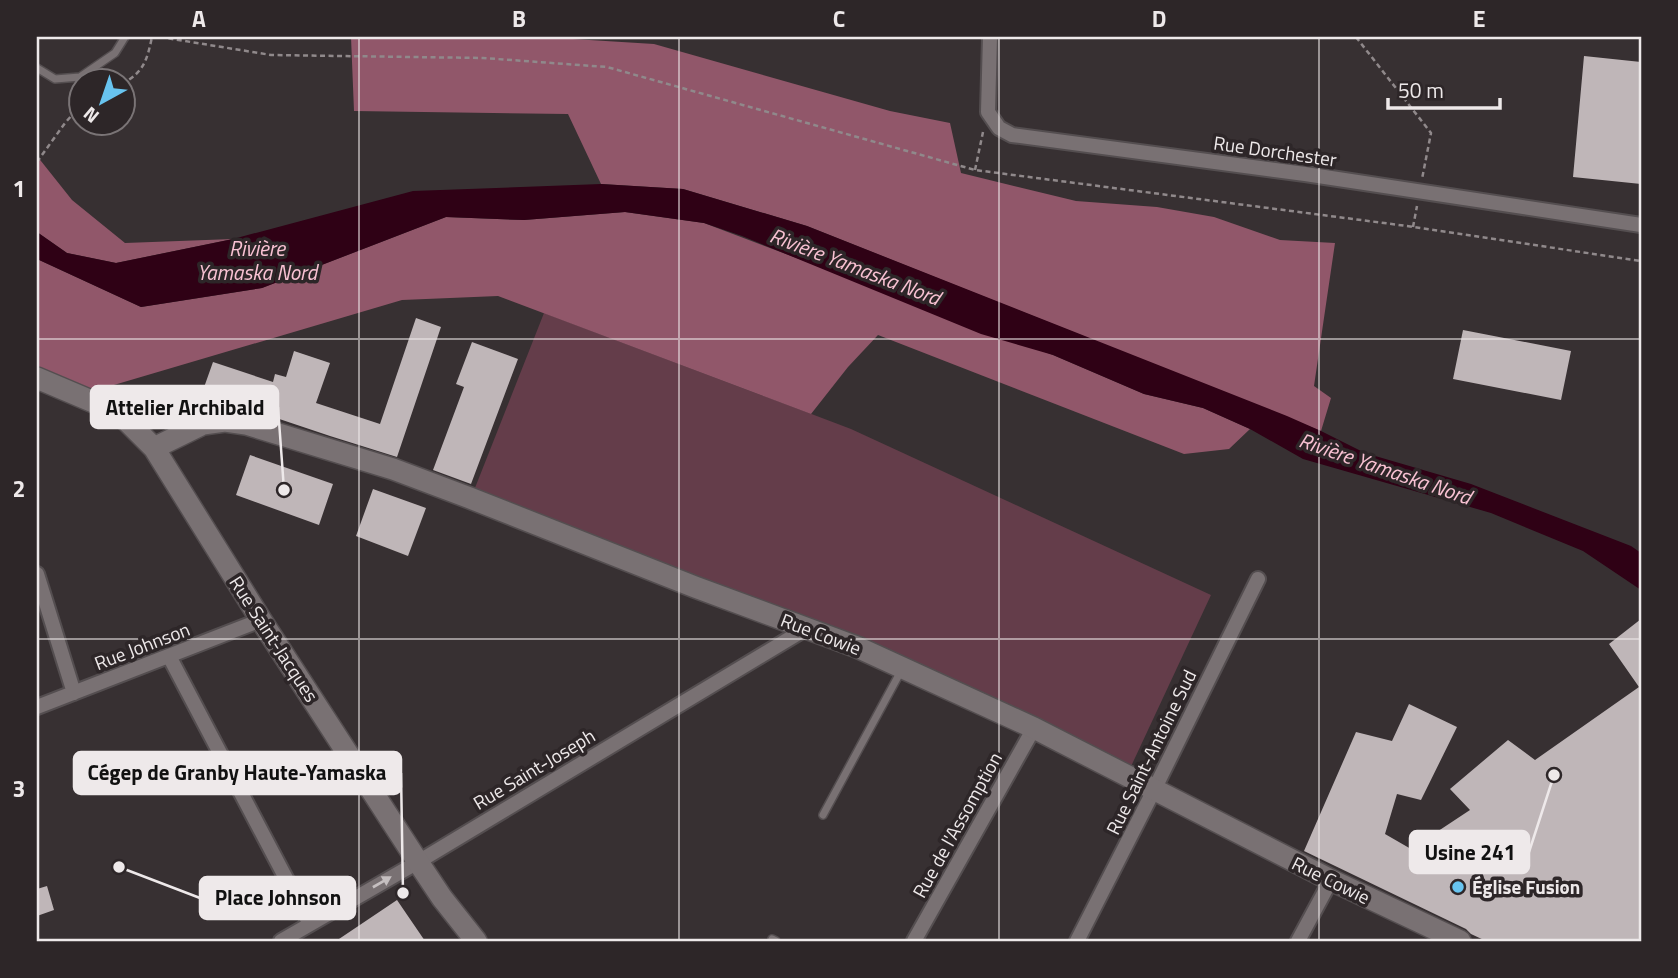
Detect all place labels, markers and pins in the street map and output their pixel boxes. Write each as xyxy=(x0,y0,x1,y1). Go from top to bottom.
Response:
callout: Attelier Archibald xyxy=(91,386,278,428)
callout: Cégep de Granby Haute-Yamaska xyxy=(74,752,401,794)
callout: Usine 241 xyxy=(1410,831,1529,873)
place label: Église Fusion xyxy=(1472,872,1580,901)
callout: Place Johnson xyxy=(200,877,355,919)
marker: Église Fusion xyxy=(1450,879,1466,895)

